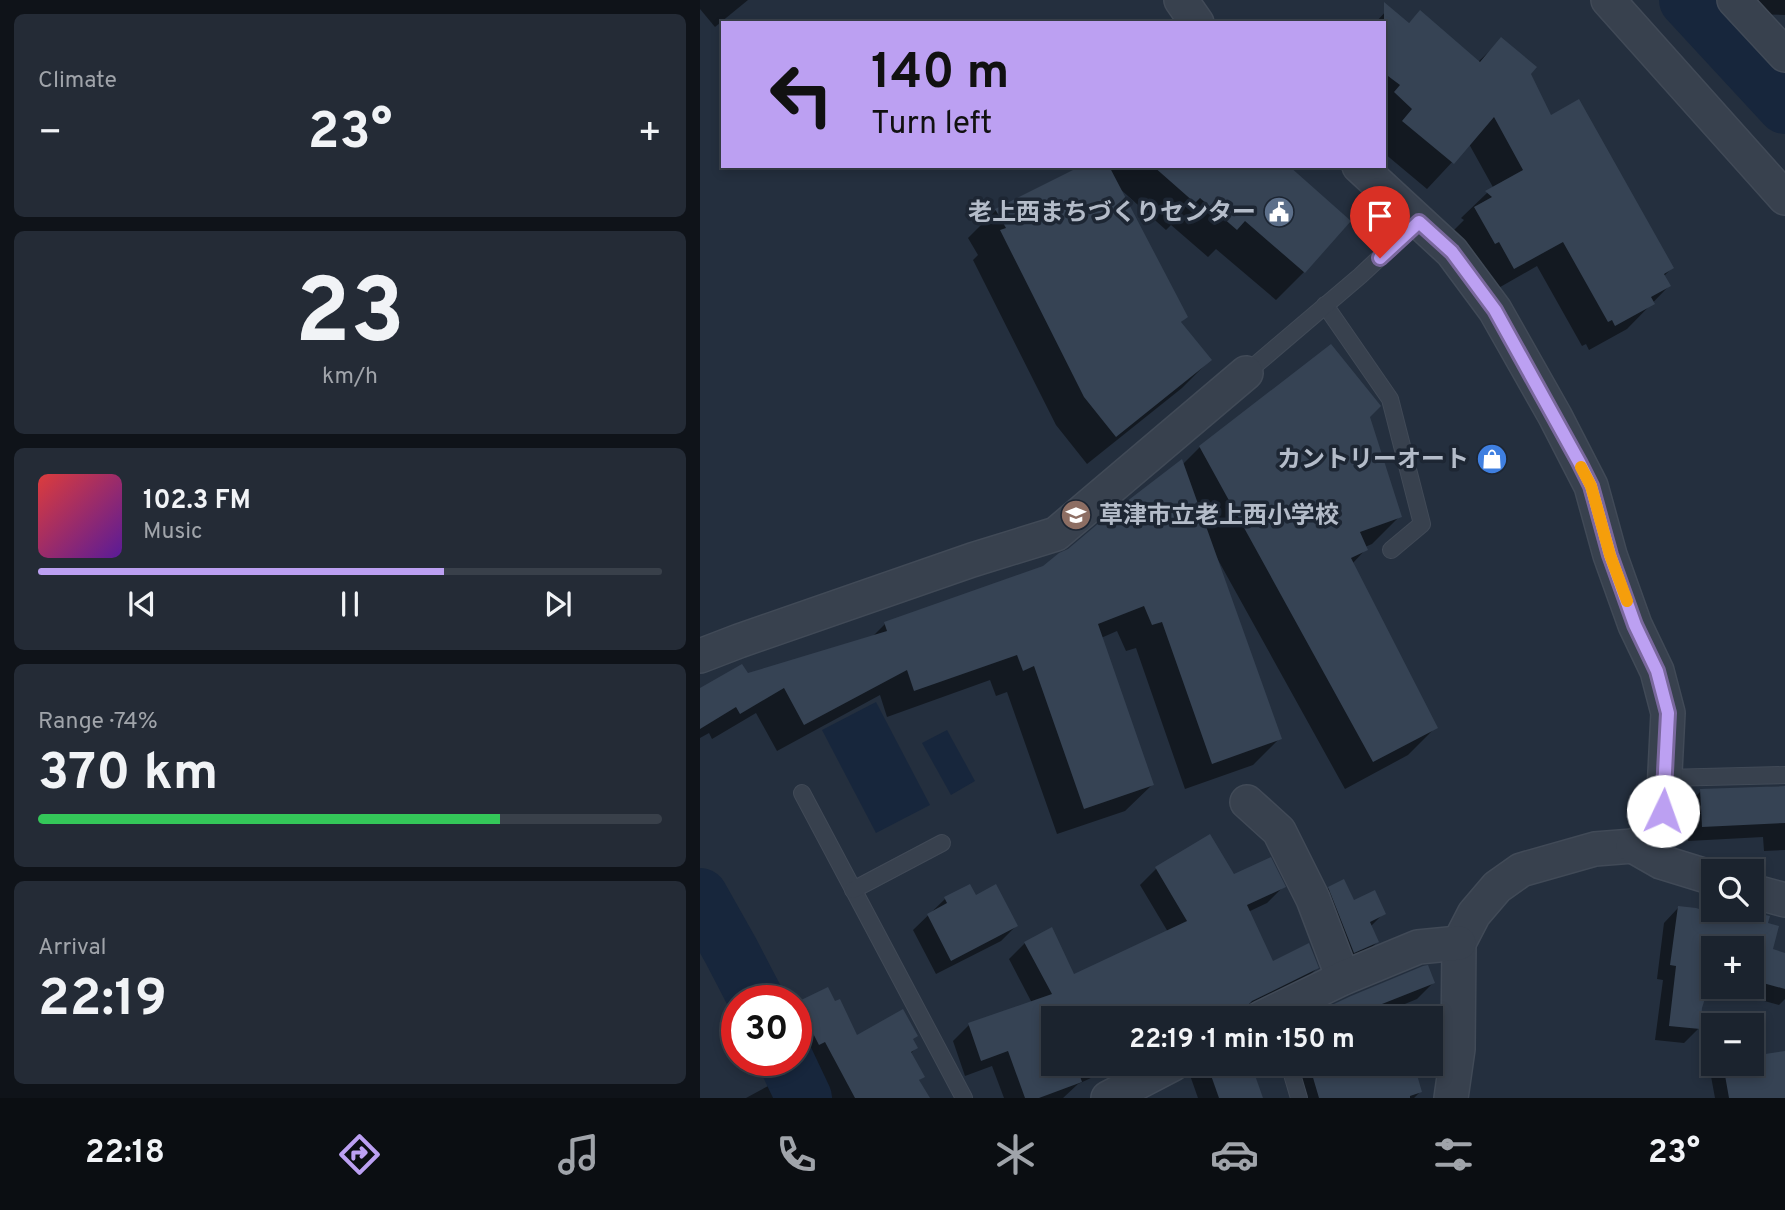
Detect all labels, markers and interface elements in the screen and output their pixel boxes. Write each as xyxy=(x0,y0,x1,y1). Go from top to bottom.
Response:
text: 140 m xyxy=(871,44,1010,106)
icon: left xyxy=(756,49,847,140)
text: Climate xyxy=(38,67,117,96)
text: 23° xyxy=(308,101,392,167)
text: Turn left xyxy=(871,105,992,145)
text: − xyxy=(38,110,63,159)
text: + xyxy=(637,110,662,159)
pin xyxy=(1350,186,1410,258)
public building icon: 老上西まちづくりセンター xyxy=(1262,195,1296,229)
icon: arrive xyxy=(1361,197,1399,235)
place label: 老上西まちづくりセンター xyxy=(968,199,1256,229)
text: 23 xyxy=(295,260,405,375)
text: km/h xyxy=(322,363,378,392)
shop icon: カントリーオート xyxy=(1475,442,1509,476)
place label: カントリーオート xyxy=(1277,446,1469,476)
text: 102.3 FM xyxy=(143,485,251,518)
school or university icon: 草津市立老上西小学校 xyxy=(1059,498,1093,532)
place label: 草津市立老上西小学校 xyxy=(1099,502,1339,532)
text: Music xyxy=(143,518,203,547)
icon: previous xyxy=(123,585,161,623)
icon: pause xyxy=(331,585,369,623)
icon: next xyxy=(539,585,577,623)
text: Range · 74% xyxy=(38,708,158,737)
text: 370 km xyxy=(38,742,218,808)
position arrow xyxy=(1626,774,1700,848)
map controls xyxy=(1701,859,1764,1076)
button: search xyxy=(1701,859,1764,922)
text: Arrival xyxy=(38,934,107,963)
button: + xyxy=(1701,936,1764,999)
text: 22:19 xyxy=(38,968,167,1034)
speed limit sign: 30 xyxy=(721,985,812,1076)
button: − xyxy=(1701,1013,1764,1076)
text: 22:19 · 1 min · 150 m xyxy=(1129,1024,1355,1057)
icon: directions xyxy=(335,1130,384,1179)
icon: music xyxy=(554,1130,603,1179)
icon: phone xyxy=(772,1130,821,1179)
icon: climate xyxy=(991,1130,1040,1179)
icon: car xyxy=(1210,1130,1259,1179)
icon: filters xyxy=(1429,1130,1478,1179)
text: 22:18 xyxy=(85,1134,165,1174)
text: 23° xyxy=(1648,1134,1700,1174)

